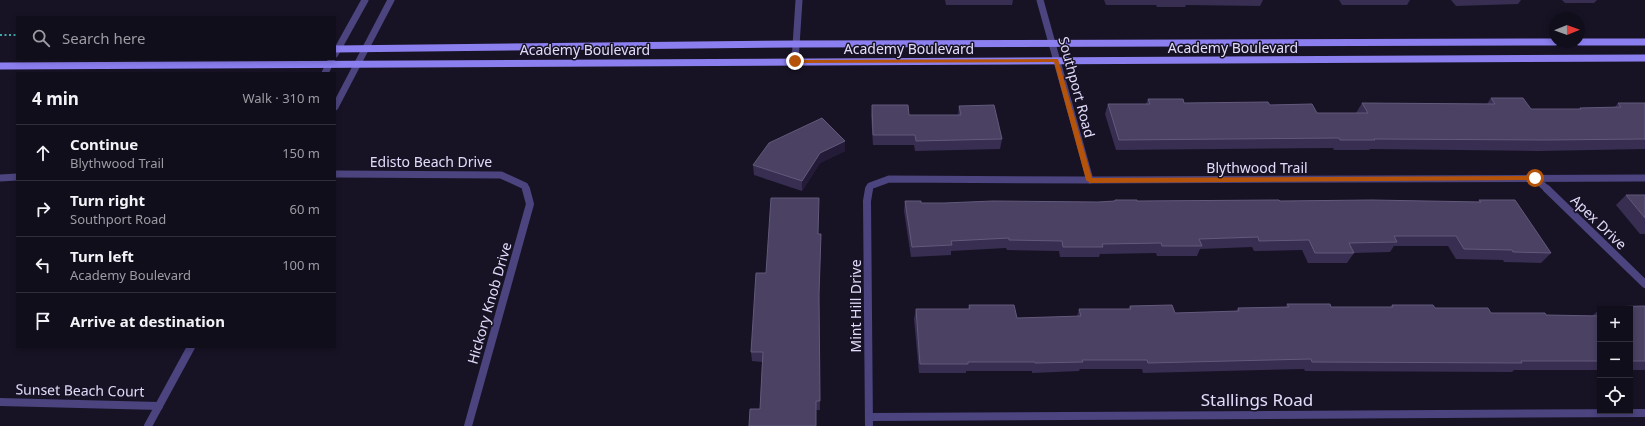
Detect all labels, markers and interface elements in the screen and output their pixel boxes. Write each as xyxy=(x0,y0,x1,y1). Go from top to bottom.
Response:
north arrow xyxy=(1549,12,1585,48)
search box xyxy=(16,16,336,60)
icon: search xyxy=(30,27,52,49)
text: Search here xyxy=(62,28,145,48)
street label: Southport Road xyxy=(1054,34,1100,140)
street label: Academy Boulevard xyxy=(1168,38,1298,57)
street label: Academy Boulevard xyxy=(844,39,974,58)
street label: Academy Boulevard xyxy=(520,40,650,59)
route end xyxy=(786,52,804,70)
text: 4 min xyxy=(32,87,79,110)
text: Walk · 310 m xyxy=(242,89,320,107)
text: Continue xyxy=(70,134,138,154)
icon: ahead xyxy=(32,142,54,164)
text: 150 m xyxy=(282,144,320,162)
street label: Edisto Beach Drive xyxy=(370,152,492,171)
text: Blythwood Trail xyxy=(70,154,164,172)
street label: Blythwood Trail xyxy=(1206,158,1308,177)
route start xyxy=(1526,169,1544,187)
text: Turn right xyxy=(70,190,145,210)
street label: Apex Drive xyxy=(1567,191,1631,254)
icon: right xyxy=(32,198,54,220)
text: 60 m xyxy=(290,200,320,218)
text: Southport Road xyxy=(70,210,166,228)
street label: Hickory Knob Drive xyxy=(463,240,516,366)
text: Turn left xyxy=(70,246,134,266)
icon: left xyxy=(32,254,54,276)
text: 100 m xyxy=(282,256,320,274)
street label: Mint Hill Drive xyxy=(846,259,865,353)
text: Academy Boulevard xyxy=(70,266,191,284)
map controls xyxy=(1597,306,1633,414)
button: + xyxy=(1597,306,1633,342)
icon: arrive xyxy=(32,310,54,332)
text: Arrive at destination xyxy=(70,311,225,331)
button: − xyxy=(1597,342,1633,378)
button: locate xyxy=(1597,378,1633,414)
street label: Sunset Beach Court xyxy=(15,379,145,401)
street label: Stallings Road xyxy=(1201,388,1313,411)

